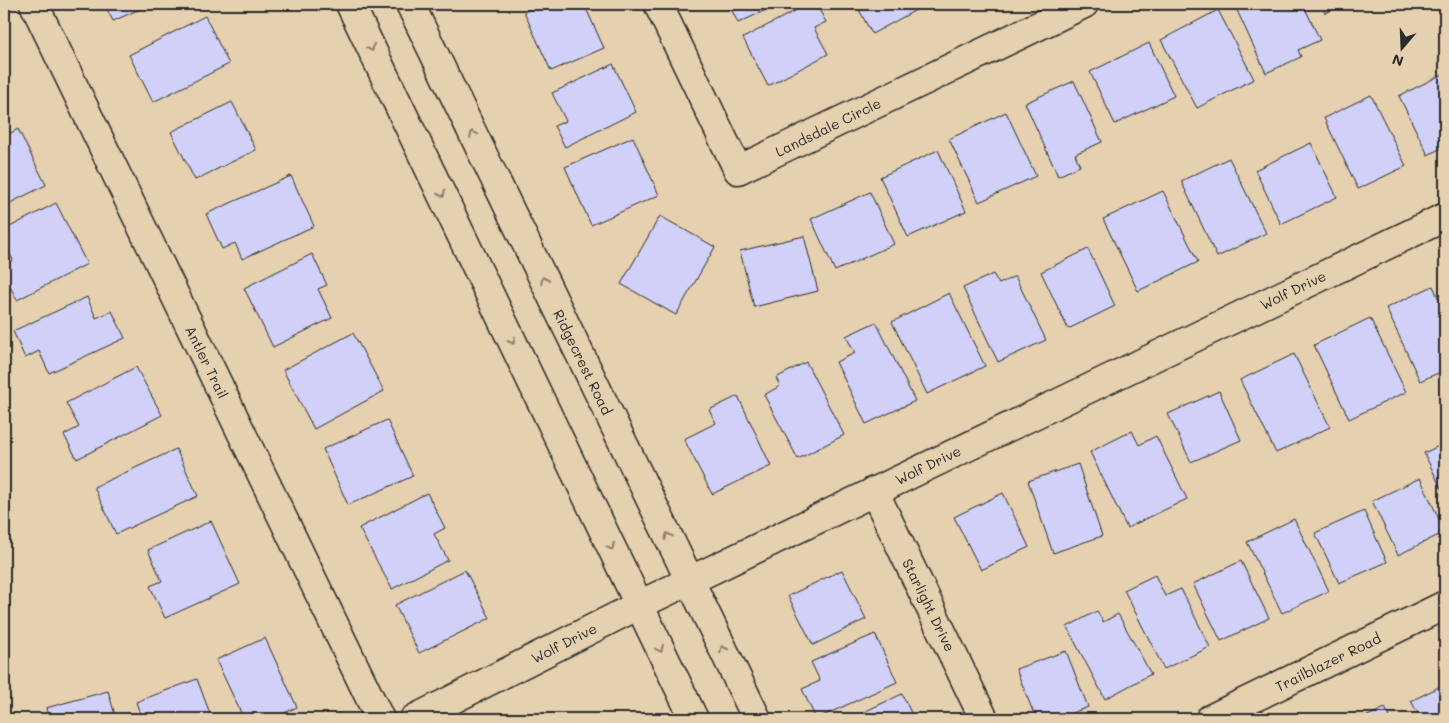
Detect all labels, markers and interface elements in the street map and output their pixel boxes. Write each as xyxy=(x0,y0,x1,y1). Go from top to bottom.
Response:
north arrow xyxy=(1376,22,1426,72)
one-way arrow xyxy=(365,43,376,52)
text: N xyxy=(1389,50,1406,71)
street label: Landsdale Circle xyxy=(772,93,884,161)
one-way arrow xyxy=(469,130,479,139)
one-way arrow xyxy=(436,189,446,198)
street label: Wolf Drive xyxy=(1257,266,1329,314)
one-way arrow xyxy=(540,276,550,285)
street label: Ridgecrest Road xyxy=(549,306,617,418)
street label: Antler Trail xyxy=(181,322,233,402)
one-way arrow xyxy=(506,336,516,345)
street label: Wolf Drive xyxy=(892,441,964,489)
one-way arrow xyxy=(664,533,674,542)
one-way arrow xyxy=(605,542,615,551)
street label: Starlight Drive xyxy=(898,555,960,655)
street label: Wolf Drive xyxy=(528,618,600,668)
street label: Trailblazer Road xyxy=(1272,628,1384,696)
one-way arrow xyxy=(654,644,664,653)
one-way arrow xyxy=(719,645,729,654)

